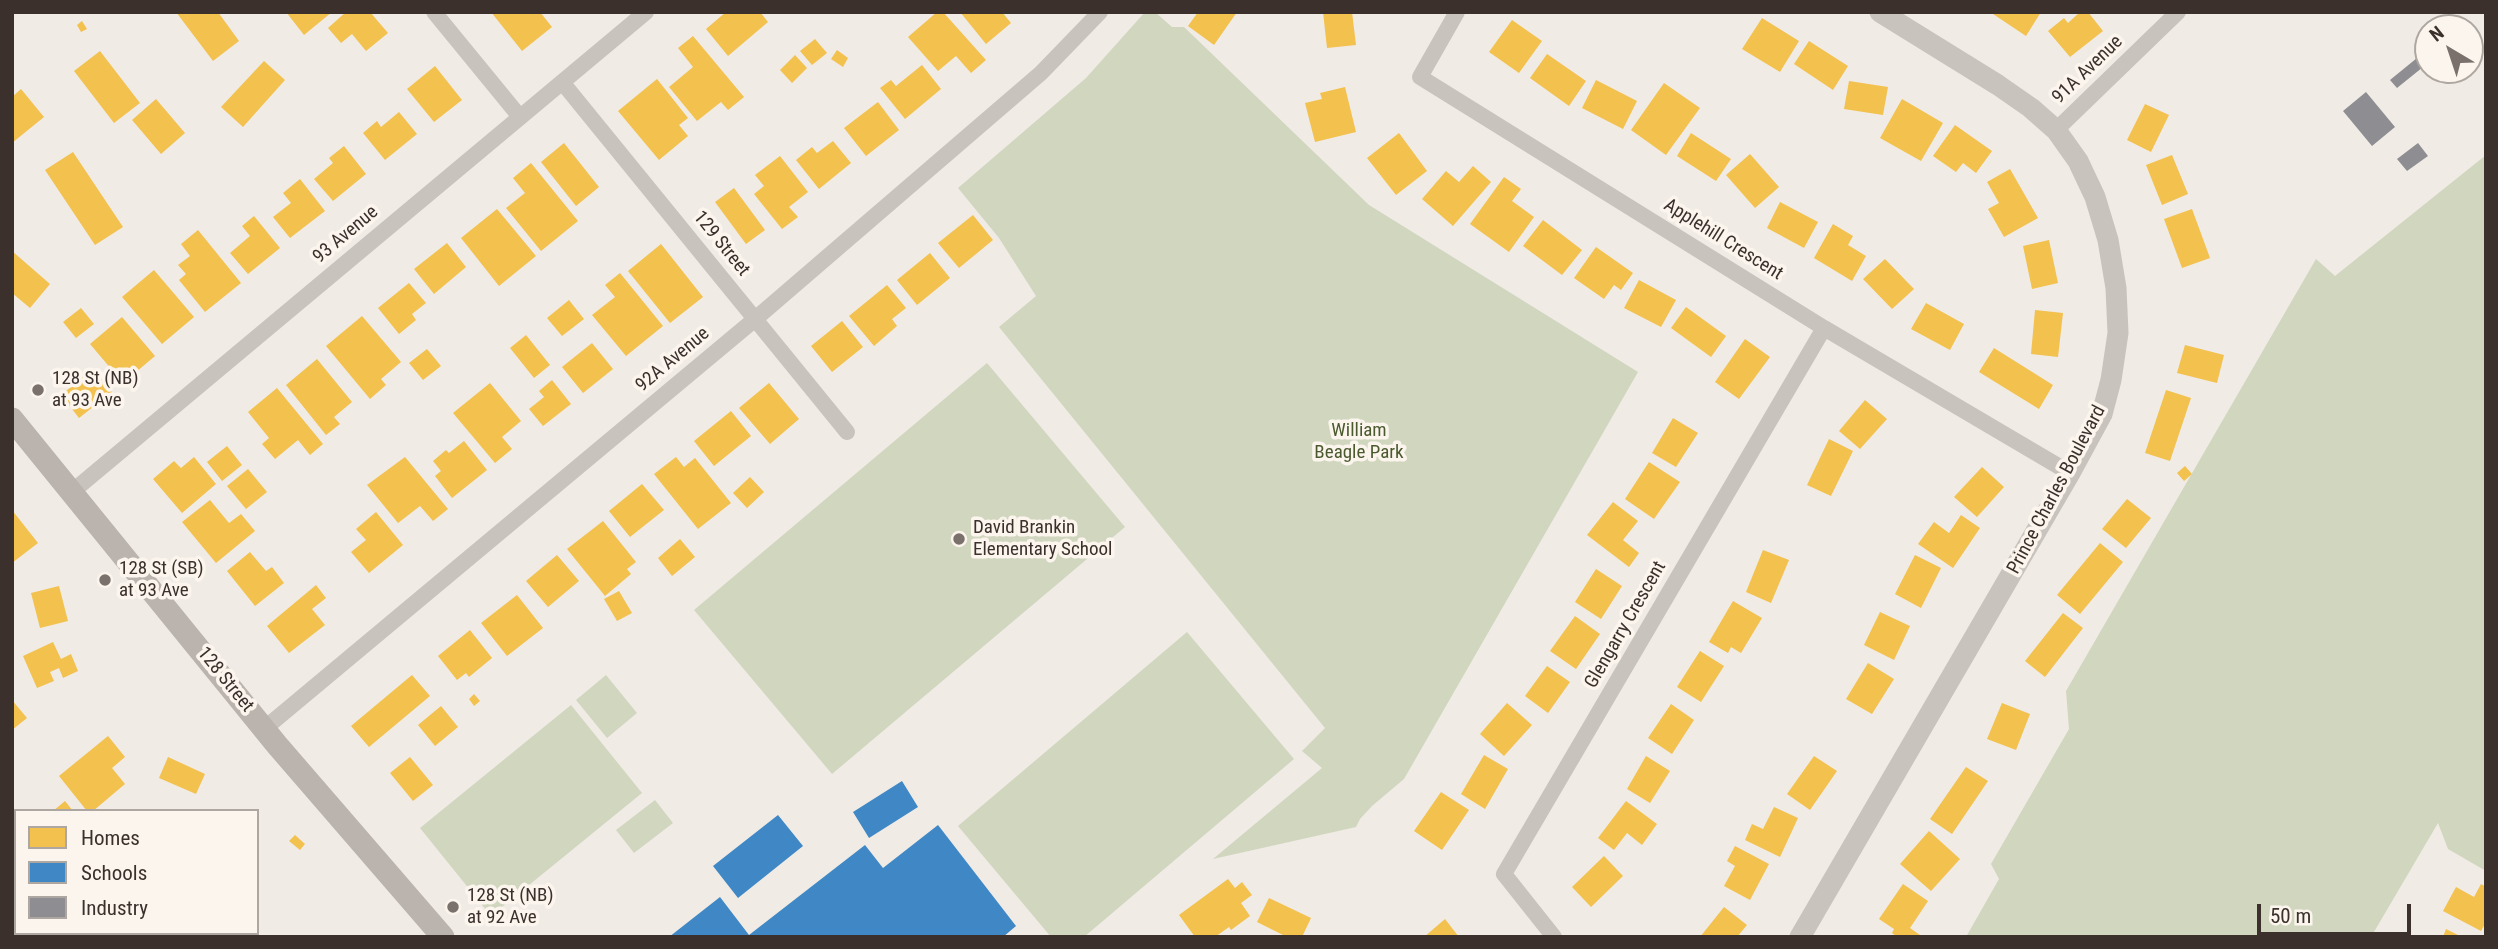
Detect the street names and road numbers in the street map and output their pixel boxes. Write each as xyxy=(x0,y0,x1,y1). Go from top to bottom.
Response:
street label: 91A Avenue xyxy=(2048,31,2128,109)
street label: Applehill Crescent xyxy=(1659,194,1787,286)
street label: 93 Avenue xyxy=(309,201,383,269)
street label: 129 Street xyxy=(688,207,754,281)
street label: 92A Avenue xyxy=(632,323,714,397)
street label: Prince Charles Boulevard xyxy=(2003,402,2111,578)
street label: Glengarry Crescent xyxy=(1580,558,1672,692)
street label: 128 Street xyxy=(192,643,258,717)

